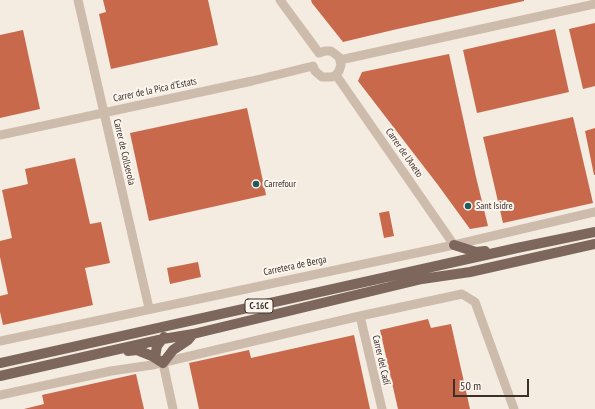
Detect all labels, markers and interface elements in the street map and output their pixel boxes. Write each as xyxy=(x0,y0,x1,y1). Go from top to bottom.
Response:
street label: Carrer de la Pica d'Estats xyxy=(112,75,198,105)
street label: Carrer de Collserola xyxy=(111,118,137,186)
street label: Carrer de l'Aneto xyxy=(383,126,425,180)
place label: Carrefour xyxy=(264,178,296,190)
marker: Carrefour xyxy=(251,179,261,189)
place label: Sant Isidre xyxy=(476,200,513,212)
marker: Sant Isidre xyxy=(463,201,473,211)
street label: Carretera de Berga xyxy=(262,253,328,279)
road number: C-16C xyxy=(245,299,273,313)
street label: Carrer del Cadí xyxy=(369,334,393,386)
scale bar xyxy=(455,371,531,397)
text: 50 m xyxy=(460,378,481,393)

